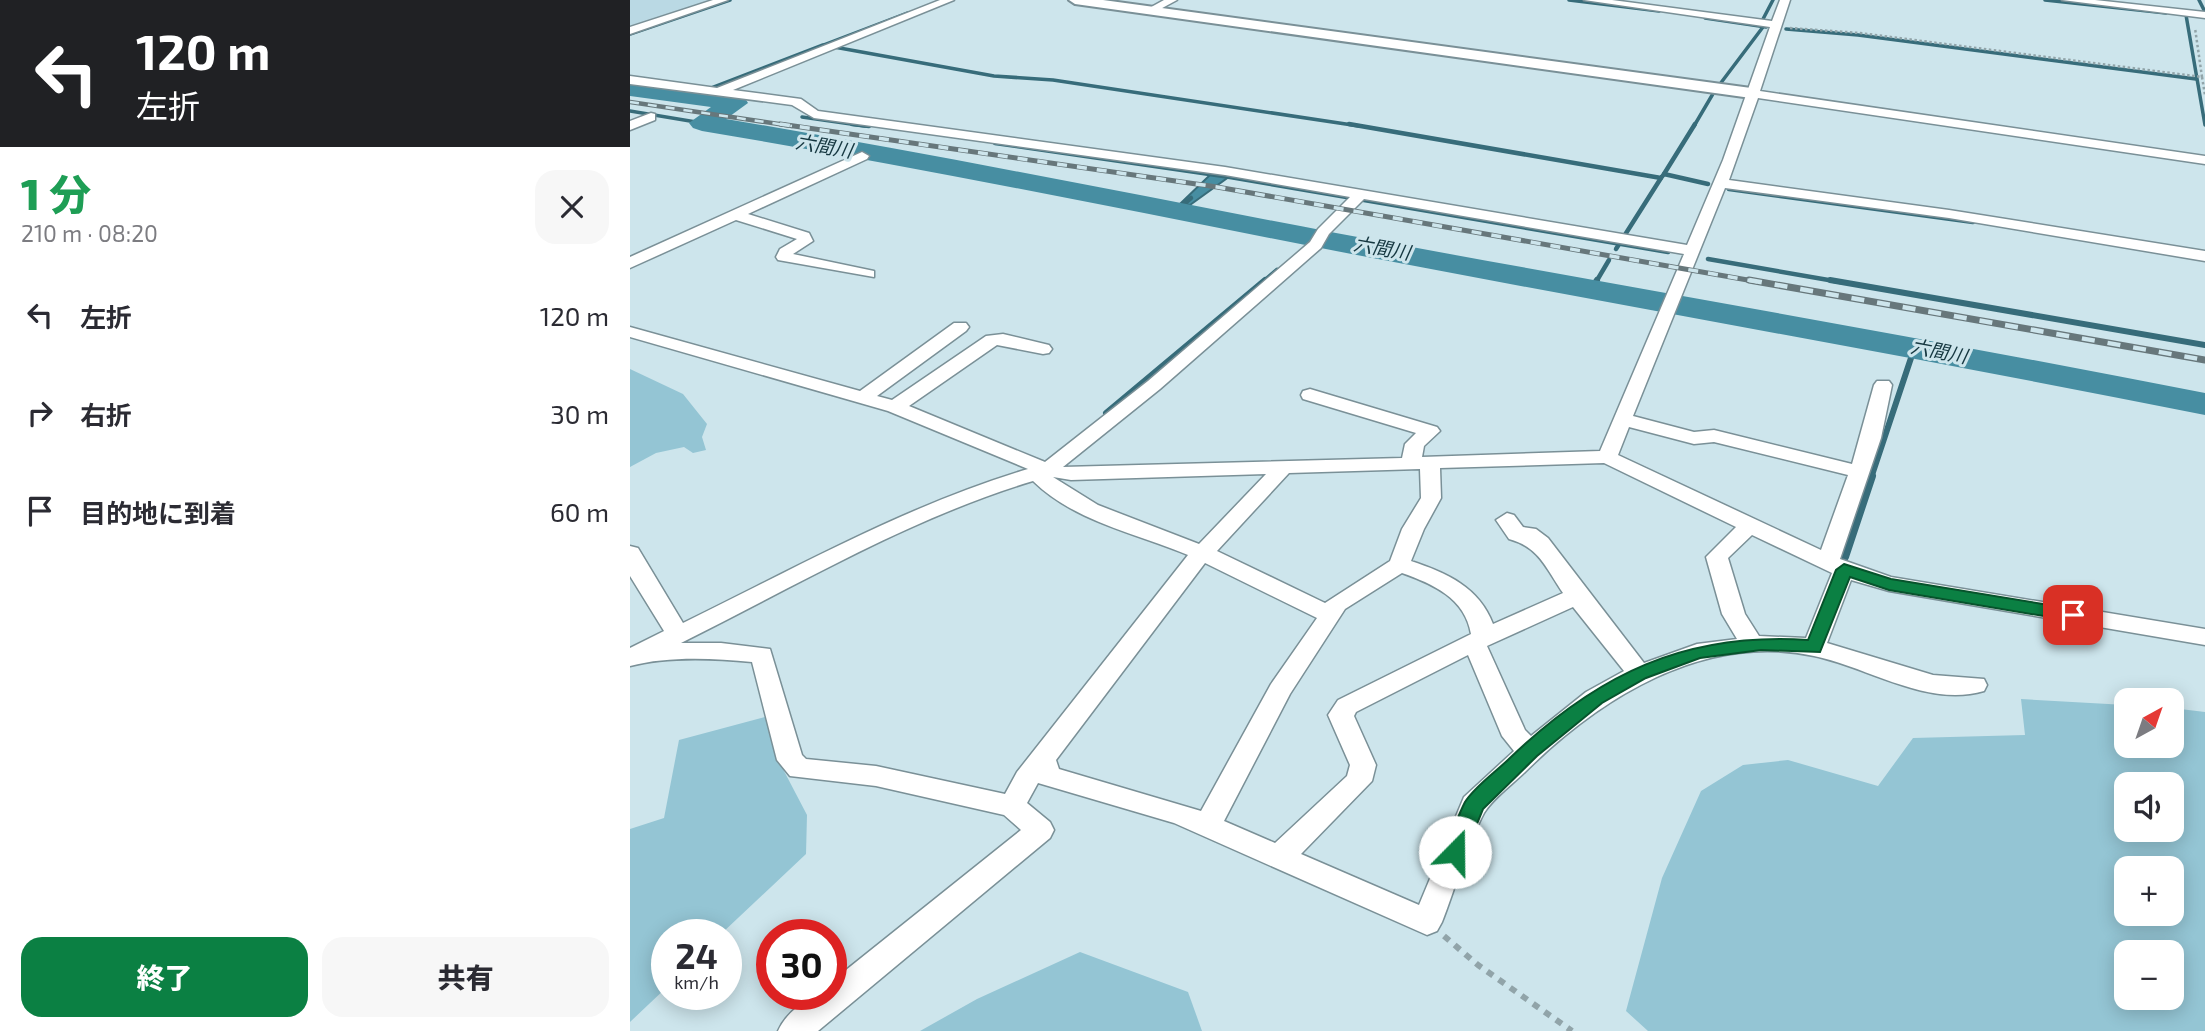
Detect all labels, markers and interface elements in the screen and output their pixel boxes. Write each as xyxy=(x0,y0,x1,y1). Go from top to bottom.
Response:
text: 120 m xyxy=(136,21,270,80)
icon: left xyxy=(21,28,112,119)
text: 左折 xyxy=(136,86,200,124)
water label: 六間川 xyxy=(794,129,856,162)
text: 1 分 xyxy=(21,168,91,218)
button: close xyxy=(535,170,609,244)
text: 210 m · 08:20 xyxy=(21,219,158,247)
water label: 六間川 xyxy=(1352,231,1414,264)
icon: left xyxy=(21,296,59,334)
text: 120 m xyxy=(540,300,609,331)
text: 左折 xyxy=(80,301,132,332)
water label: 六間川 xyxy=(1909,334,1971,368)
icon: right xyxy=(21,394,59,432)
text: 30 m xyxy=(550,398,609,429)
text: 右折 xyxy=(80,399,132,430)
icon: arrive xyxy=(21,492,59,530)
text: 60 m xyxy=(550,496,609,527)
text: 目的地に到着 xyxy=(80,497,236,528)
pin xyxy=(2043,585,2103,645)
icon: arrive xyxy=(2054,596,2092,634)
north arrow xyxy=(2114,688,2184,758)
map controls xyxy=(2114,688,2184,1010)
button: sound xyxy=(2114,772,2184,842)
position arrow xyxy=(1418,815,1492,889)
button: + xyxy=(2114,856,2184,926)
speed limit sign: 30 xyxy=(756,919,847,1010)
text: 24 xyxy=(675,934,718,976)
button: 終了 xyxy=(21,937,308,1017)
button: 共有 xyxy=(322,937,609,1017)
button: − xyxy=(2114,940,2184,1010)
text: km/h xyxy=(674,971,719,993)

